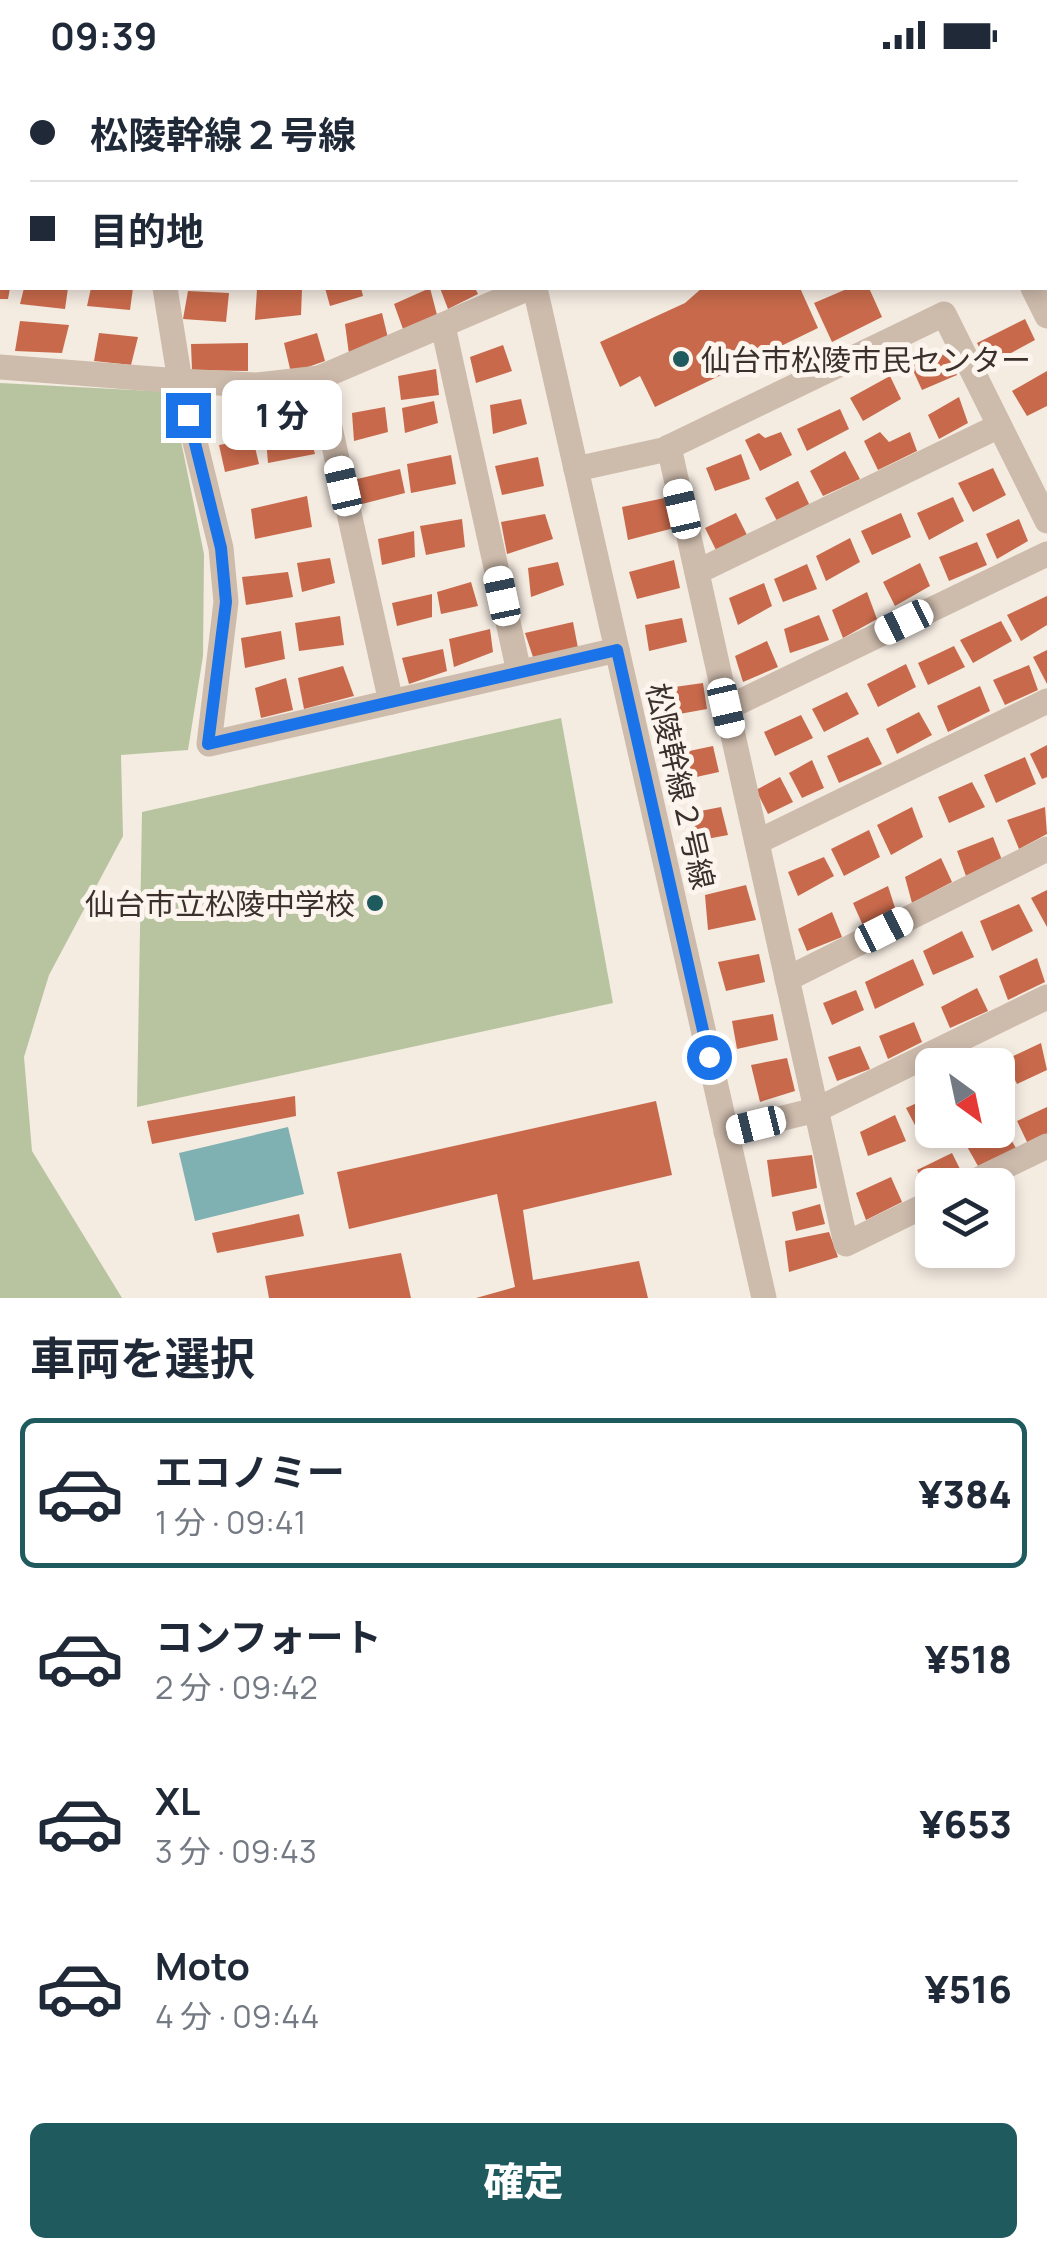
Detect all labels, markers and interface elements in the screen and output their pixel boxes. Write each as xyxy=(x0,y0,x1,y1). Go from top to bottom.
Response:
text: 09:39 xyxy=(50,9,157,61)
text: 松陵幹線２号線 xyxy=(90,108,356,160)
text: 目的地 xyxy=(90,204,204,256)
place label: 仙台市松陵市民センター xyxy=(701,339,1031,380)
marker: 仙台市松陵市民センター xyxy=(670,348,692,370)
callout: 1 分 xyxy=(223,380,343,450)
route end xyxy=(166,393,211,438)
text: 1 分 xyxy=(256,393,308,437)
car xyxy=(322,453,364,519)
car xyxy=(661,476,703,542)
car xyxy=(481,564,523,628)
car xyxy=(870,595,938,649)
car xyxy=(705,675,747,741)
street label: 松陵幹線２号線 xyxy=(637,679,725,893)
place label: 仙台市立松陵中学校 xyxy=(85,883,355,924)
marker: 仙台市立松陵中学校 xyxy=(364,892,386,914)
car xyxy=(850,903,918,957)
route start xyxy=(687,1035,732,1080)
north arrow xyxy=(915,1048,1015,1148)
map controls xyxy=(915,1048,1015,1268)
car xyxy=(723,1103,789,1147)
button: layers xyxy=(915,1168,1015,1268)
text: 車両を選択 xyxy=(30,1327,255,1389)
text: エコノミー xyxy=(155,1445,345,1497)
icon: car xyxy=(35,1448,125,1538)
text: ¥384 xyxy=(919,1467,1012,1519)
text: 1 分 · 09:41 xyxy=(155,1500,306,1544)
text: コンフォート xyxy=(155,1610,382,1662)
icon: car xyxy=(35,1613,125,1703)
text: ¥518 xyxy=(925,1632,1012,1684)
text: 2 分 · 09:42 xyxy=(155,1665,318,1709)
text: XL xyxy=(155,1774,200,1826)
icon: car xyxy=(35,1778,125,1868)
text: ¥653 xyxy=(920,1797,1012,1849)
text: 3 分 · 09:43 xyxy=(155,1829,317,1873)
text: Moto xyxy=(155,1939,250,1991)
icon: car xyxy=(35,1943,125,2033)
text: ¥516 xyxy=(925,1962,1012,2014)
text: 4 分 · 09:44 xyxy=(155,1994,319,2038)
button: 確定 xyxy=(30,2123,1017,2238)

